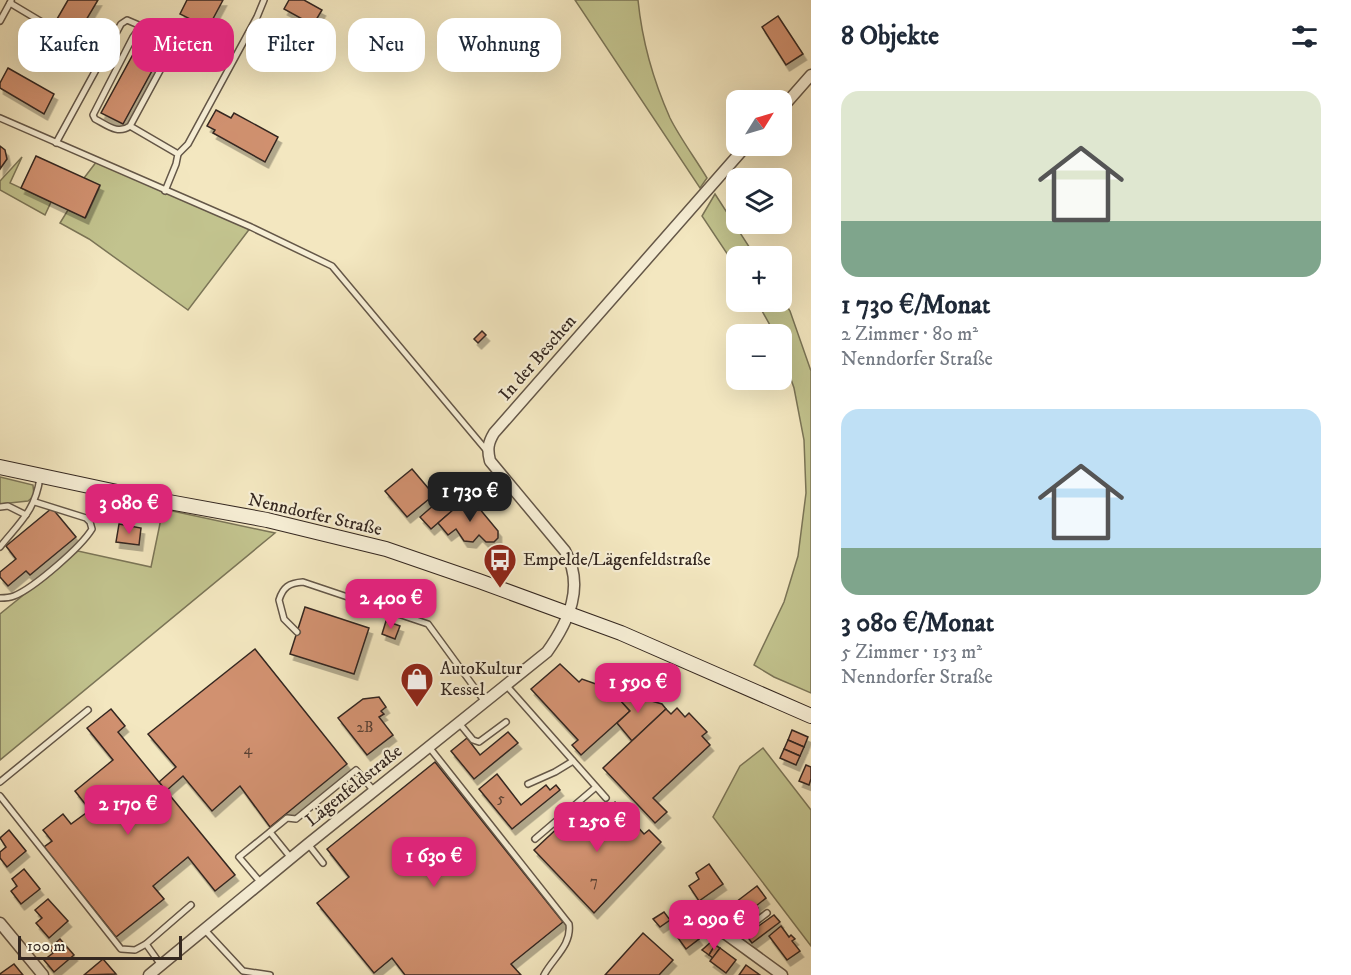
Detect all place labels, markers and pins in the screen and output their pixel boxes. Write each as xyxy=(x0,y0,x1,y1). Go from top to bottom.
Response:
pin: 1 730 € xyxy=(415,472,525,523)
pin: 3 080 € xyxy=(74,484,184,535)
bus stop icon: Empelde/Lägenfeldstraße xyxy=(482,542,518,589)
place label: Empelde/Lägenfeldstraße xyxy=(523,549,711,571)
pin: 2 400 € xyxy=(336,579,446,630)
place label: AutoKultur Kessel xyxy=(440,658,522,701)
shop icon: AutoKultur Kessel xyxy=(399,661,435,708)
pin: 1 590 € xyxy=(583,663,693,714)
pin: 2 170 € xyxy=(73,785,183,836)
pin: 1 250 € xyxy=(542,802,652,853)
pin: 1 630 € xyxy=(379,837,489,888)
pin: 2 090 € xyxy=(659,900,769,951)

